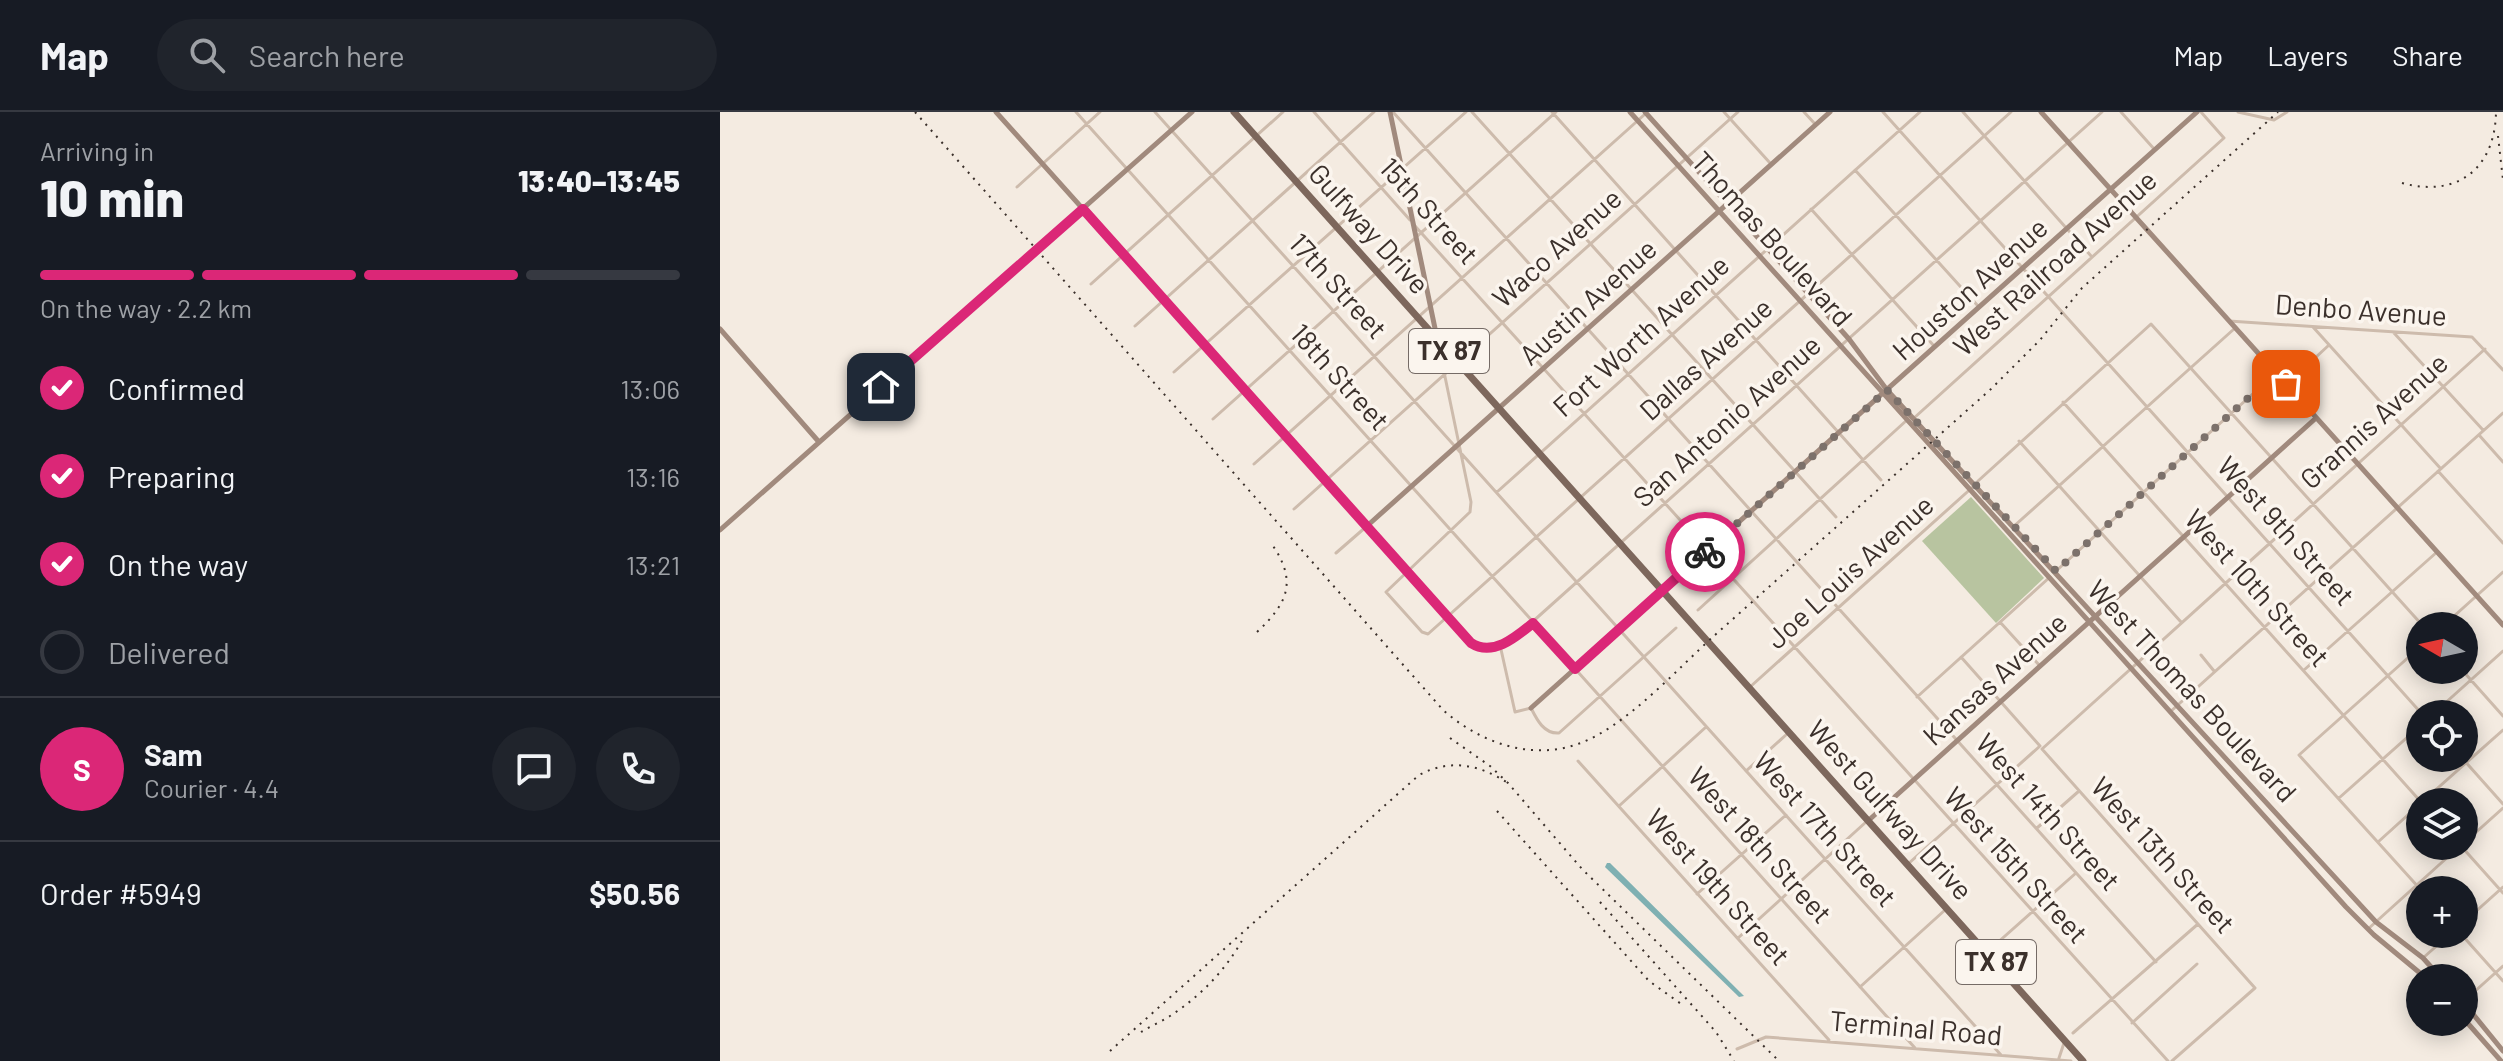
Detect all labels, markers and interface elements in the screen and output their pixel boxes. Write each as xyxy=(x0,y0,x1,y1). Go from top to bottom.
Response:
search box xyxy=(157,19,717,91)
text: Map xyxy=(40,32,109,78)
icon: search xyxy=(185,33,229,77)
text: Search here xyxy=(249,37,405,73)
text: Map xyxy=(2173,38,2223,72)
text: Layers xyxy=(2267,38,2348,72)
text: Share xyxy=(2392,38,2463,72)
text: Arriving in xyxy=(40,135,154,166)
street label: Thomas Boulevard xyxy=(1685,144,1860,333)
street label: 15th Street xyxy=(1373,150,1486,271)
street label: Gulfway Drive xyxy=(1302,156,1437,300)
text: 13:40–13:45 xyxy=(518,162,680,198)
street label: West Railroad Avenue xyxy=(1946,162,2163,362)
text: 10 min xyxy=(40,165,184,227)
street label: Waco Avenue xyxy=(1485,180,1628,314)
street label: Houston Avenue xyxy=(1885,210,2054,367)
street label: 17th Street xyxy=(1282,226,1395,345)
street label: Austin Avenue xyxy=(1512,231,1663,372)
street label: Fort Worth Avenue xyxy=(1545,247,1735,423)
street label: Denbo Avenue xyxy=(2274,286,2448,332)
street label: Dallas Avenue xyxy=(1632,290,1779,427)
text: On the way · 2.2 km xyxy=(40,292,252,323)
street label: 18th Street xyxy=(1284,316,1397,437)
street label: San Antonio Avenue xyxy=(1626,327,1827,513)
road number: TX 87 xyxy=(1409,329,1489,373)
street label: Grannis Avenue xyxy=(2292,345,2454,495)
pin xyxy=(2252,350,2320,418)
pin xyxy=(847,353,915,421)
icon: bag xyxy=(2264,362,2308,406)
icon: home xyxy=(859,365,903,409)
icon: check xyxy=(40,366,84,410)
text: Confirmed xyxy=(108,370,245,406)
text: 13:06 xyxy=(621,373,680,404)
street label: West 9th Street xyxy=(2211,449,2363,612)
icon: check xyxy=(40,454,84,498)
text: Preparing xyxy=(108,458,235,494)
text: 13:16 xyxy=(626,461,680,492)
street label: Joe Louis Avenue xyxy=(1759,487,1940,655)
street label: West 10th Street xyxy=(2178,502,2337,673)
courier xyxy=(1665,512,1745,592)
icon: bike xyxy=(1683,530,1727,574)
icon: check xyxy=(40,542,84,586)
text: On the way xyxy=(108,546,248,582)
text: 13:21 xyxy=(626,549,680,580)
street label: West Thomas Boulevard xyxy=(2081,572,2304,808)
street label: Kansas Avenue xyxy=(1915,605,2073,752)
north arrow xyxy=(2406,612,2478,684)
map controls xyxy=(2406,612,2478,1036)
text: Delivered xyxy=(108,634,230,670)
button: locate xyxy=(2406,700,2478,772)
street label: West Gulfway Drive xyxy=(1801,712,1981,906)
street label: West 14th Street xyxy=(1969,726,2128,897)
button: chat xyxy=(492,727,576,811)
button: phone xyxy=(596,727,680,811)
text: Sam xyxy=(144,736,203,772)
street label: West 17th Street xyxy=(1747,744,1904,913)
text: S xyxy=(73,751,91,787)
street label: West 18th Street xyxy=(1682,759,1840,930)
street label: West 13th Street xyxy=(2085,769,2243,940)
text: Courier · 4.4 xyxy=(144,772,279,803)
street label: West 15th Street xyxy=(1938,779,2096,950)
button: layers xyxy=(2406,788,2478,860)
street label: West 19th Street xyxy=(1640,801,1798,972)
text: Order #5949 xyxy=(40,875,202,911)
text: $50.56 xyxy=(589,875,680,911)
button: + xyxy=(2406,876,2478,948)
road number: TX 87 xyxy=(1956,940,2036,984)
button: − xyxy=(2406,964,2478,1036)
street label: Terminal Road xyxy=(1829,1003,2004,1051)

